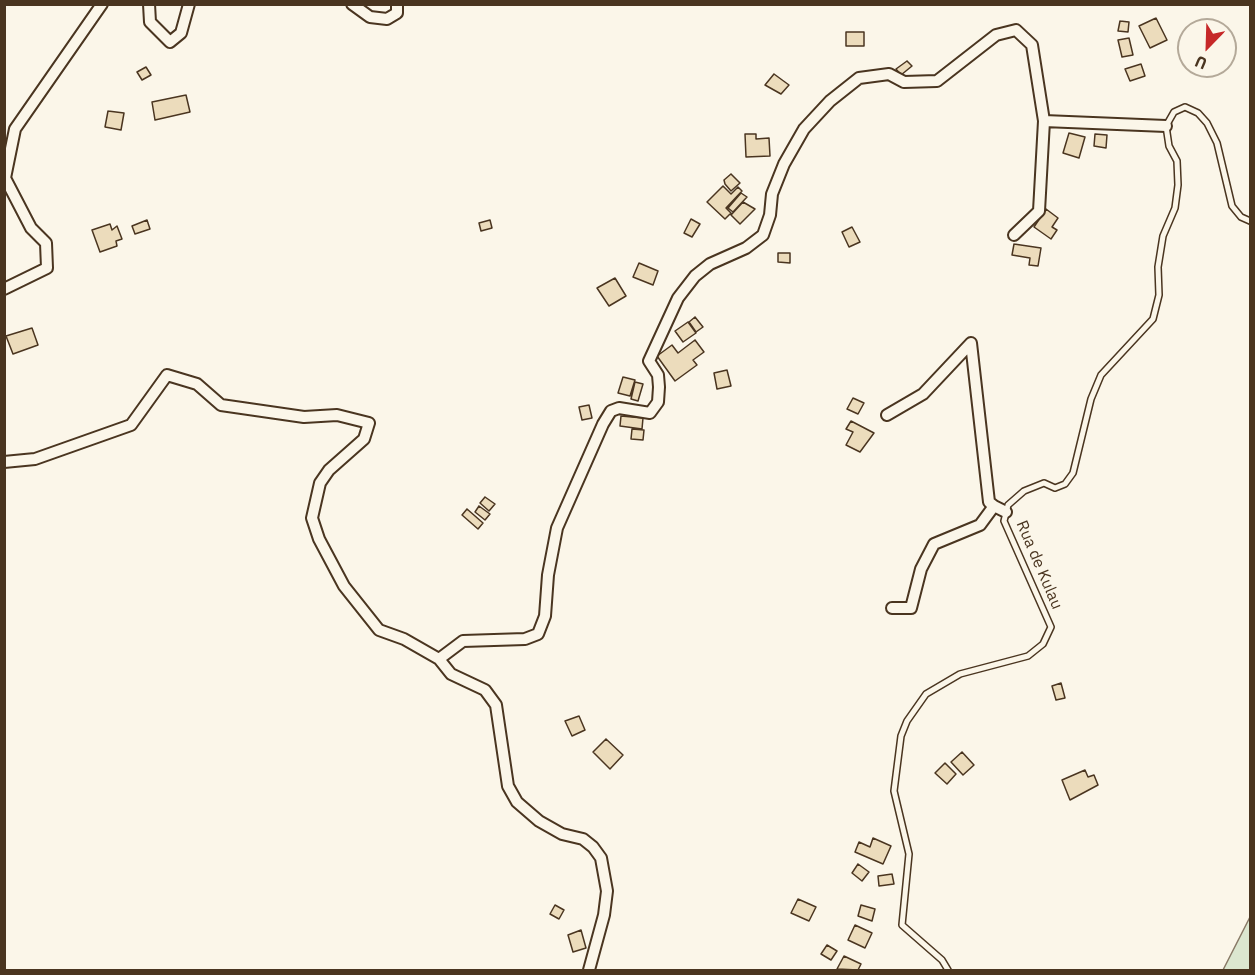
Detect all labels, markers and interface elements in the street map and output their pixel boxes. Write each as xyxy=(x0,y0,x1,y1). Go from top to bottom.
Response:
north arrow xyxy=(1177,18,1237,78)
text: U xyxy=(1192,51,1210,74)
street label: Rua de Kulau xyxy=(1012,518,1066,612)

